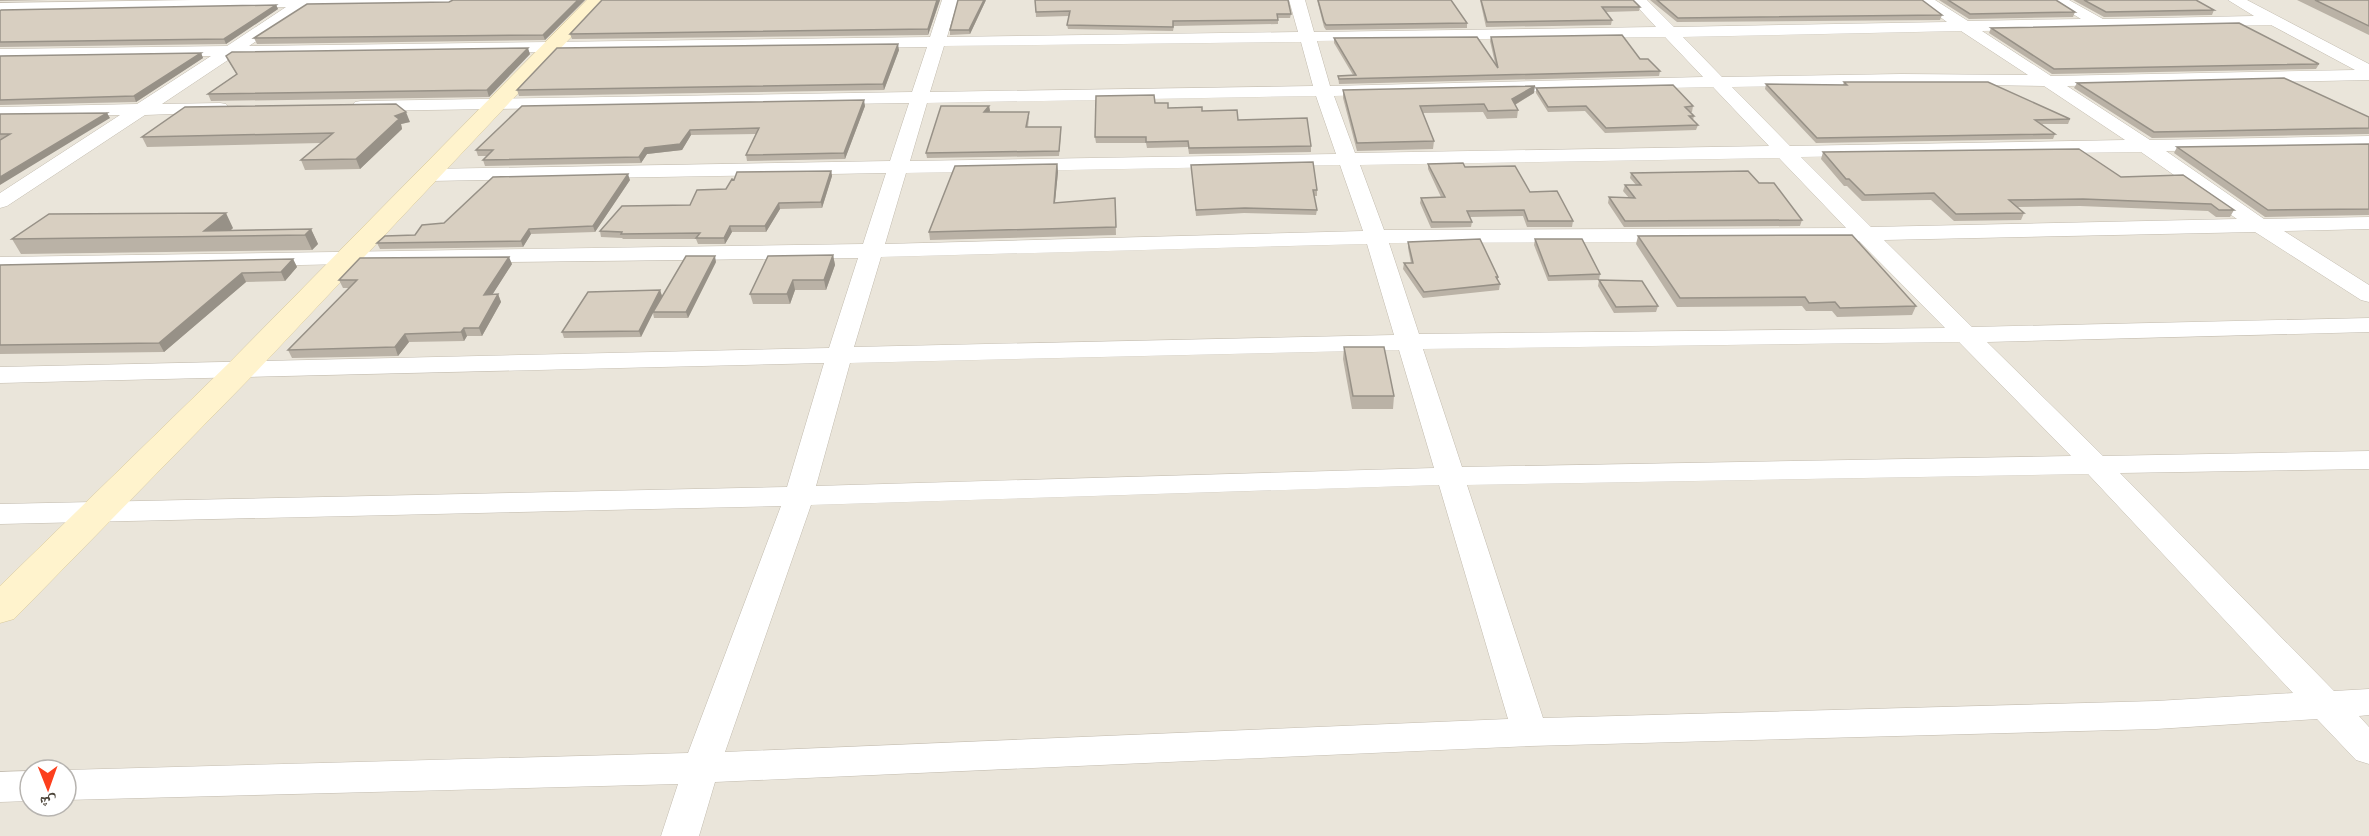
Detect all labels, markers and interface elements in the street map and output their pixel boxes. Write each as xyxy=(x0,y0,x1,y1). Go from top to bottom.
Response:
north arrow xyxy=(18,758,78,818)
text: ش xyxy=(40,792,57,812)

